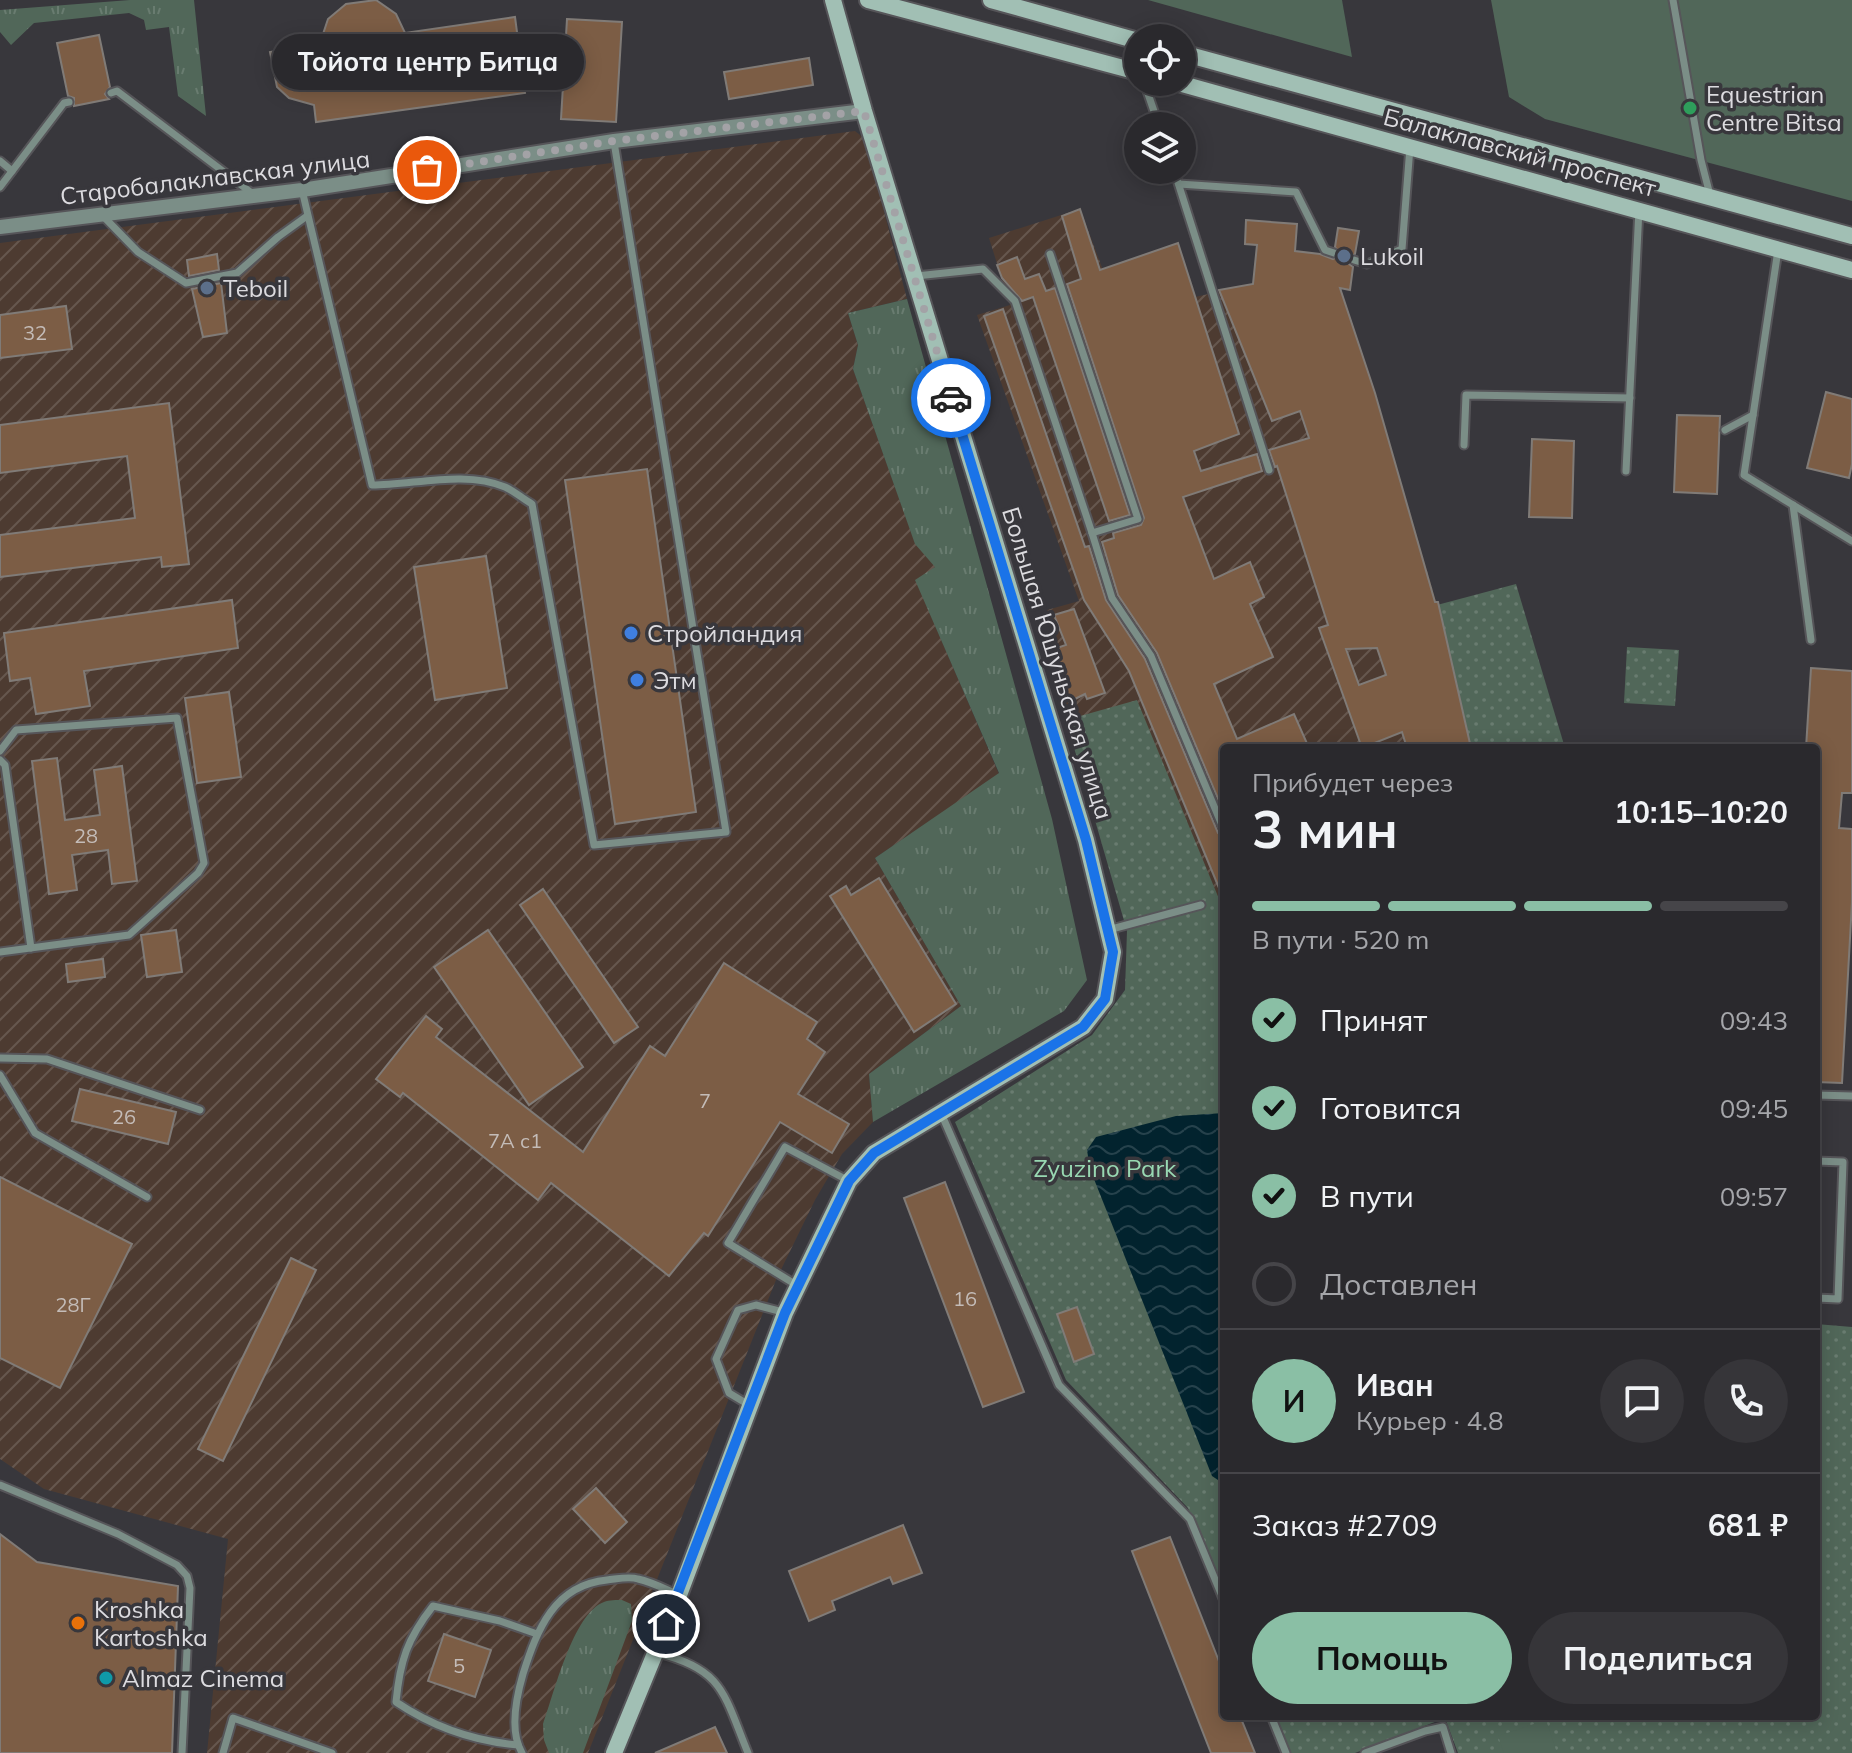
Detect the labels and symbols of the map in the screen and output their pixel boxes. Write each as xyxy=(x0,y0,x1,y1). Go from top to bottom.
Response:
callout: Тойота центр Битца xyxy=(271,34,583,90)
place label: Equestrian Centre Bitsa xyxy=(1706,79,1842,137)
marker: Equestrian Centre Bitsa xyxy=(1681,99,1699,117)
street label: Балаклавский проспект xyxy=(1380,101,1660,203)
pin xyxy=(393,136,461,204)
street label: Старобалаклавская улица xyxy=(58,143,372,211)
place label: Lukoil xyxy=(1360,241,1424,271)
marker: Lukoil xyxy=(1335,247,1353,265)
place label: Teboil xyxy=(223,273,288,303)
marker: Teboil xyxy=(198,279,216,297)
house number: 32 xyxy=(23,320,47,345)
courier xyxy=(911,358,991,438)
street label: Большая Юшуньская улица xyxy=(996,503,1120,823)
place label: Стройландия xyxy=(647,618,802,648)
marker: Стройландия xyxy=(622,624,640,642)
place label: Этм xyxy=(653,665,697,695)
marker: Этм xyxy=(628,671,646,689)
house number: 28 xyxy=(74,823,98,848)
house number: 7 xyxy=(699,1088,711,1113)
house number: 26 xyxy=(112,1104,136,1129)
house number: 7А с1 xyxy=(488,1128,542,1153)
park label: Zyuzino Park xyxy=(1034,1153,1177,1183)
house number: 16 xyxy=(953,1286,977,1311)
house number: 28Г xyxy=(55,1292,91,1317)
pin xyxy=(632,1590,700,1658)
place label: Kroshka Kartoshka xyxy=(94,1594,208,1652)
marker: Kroshka Kartoshka xyxy=(69,1614,87,1632)
house number: 5 xyxy=(453,1653,465,1678)
place label: Almaz Cinema xyxy=(122,1663,284,1693)
marker: Almaz Cinema xyxy=(97,1669,115,1687)

